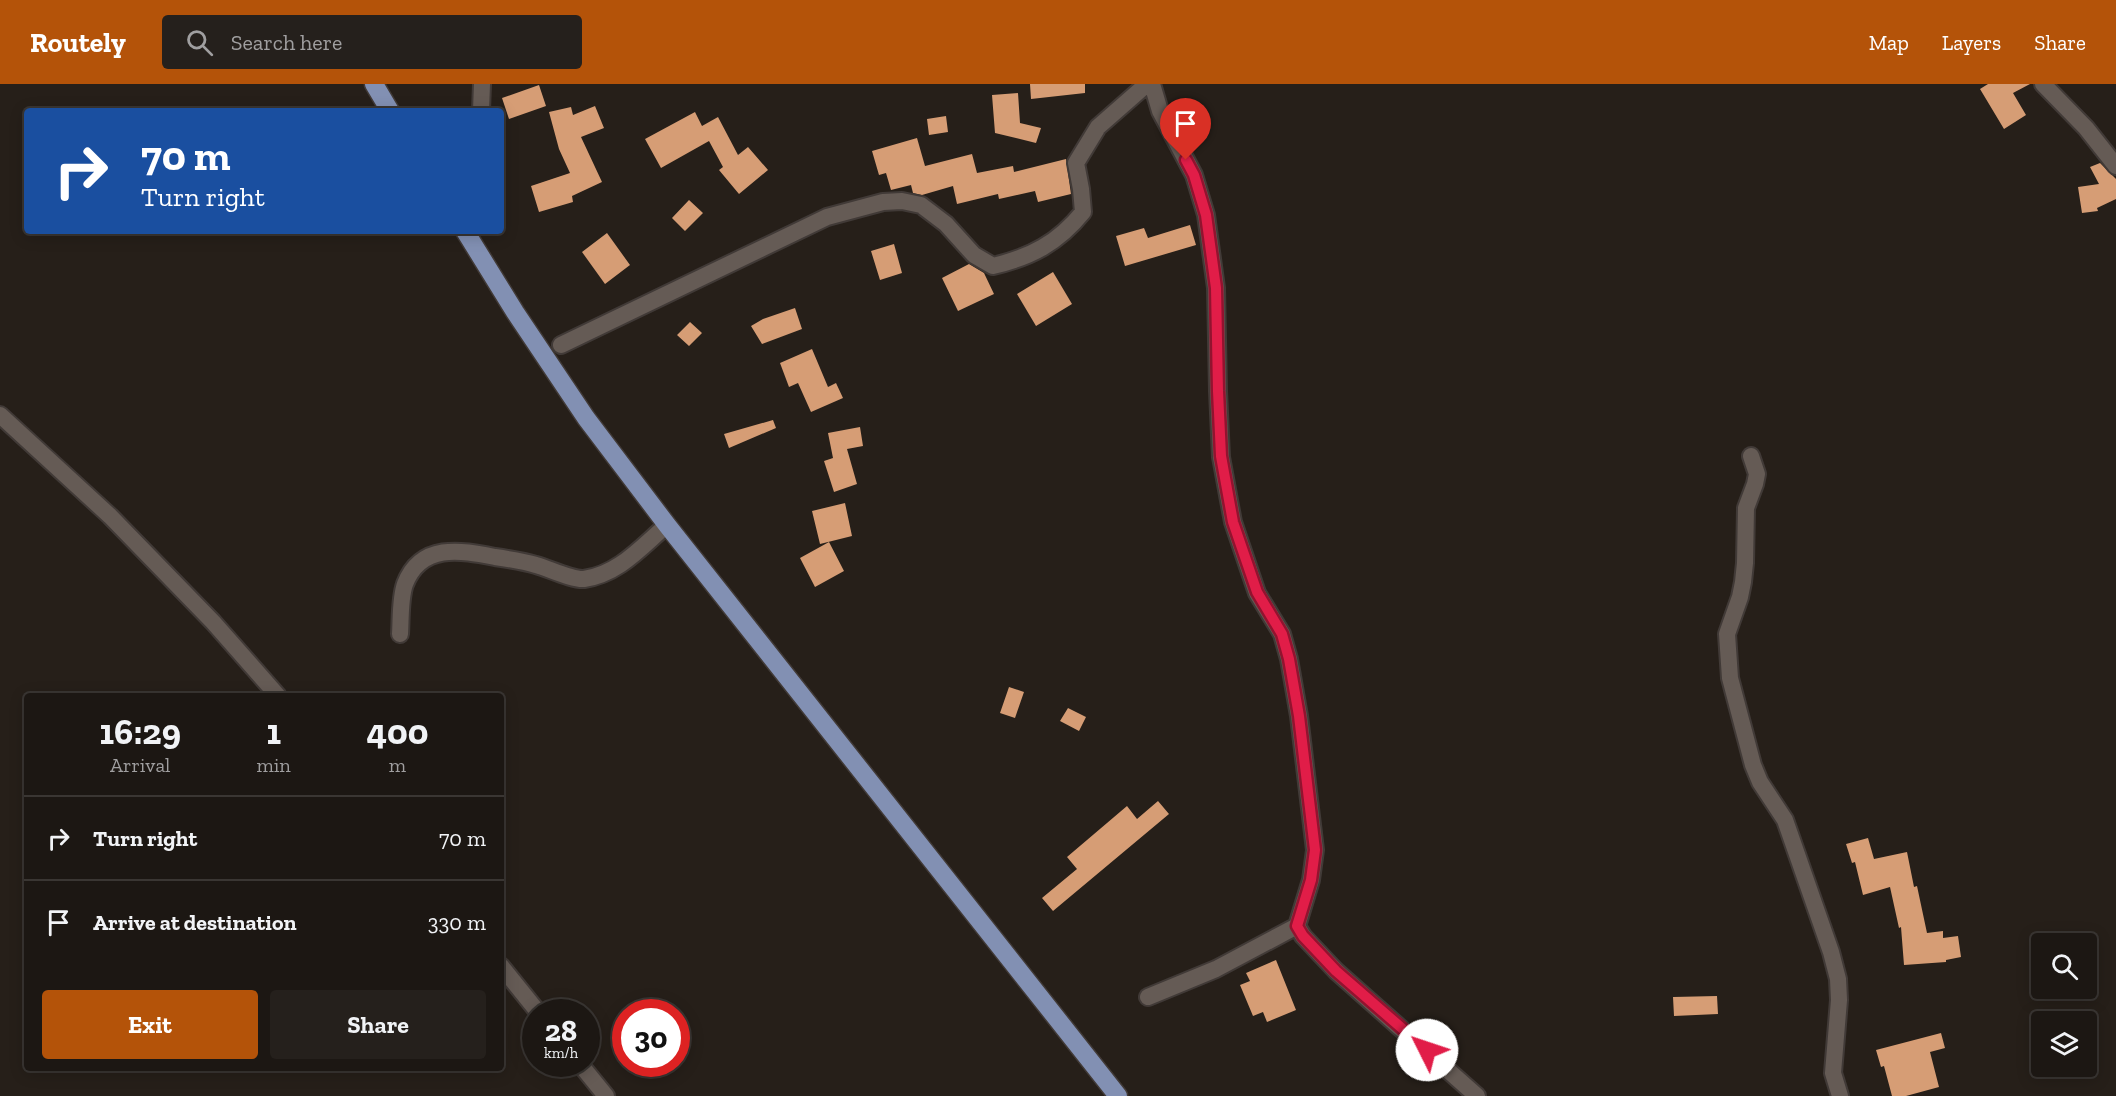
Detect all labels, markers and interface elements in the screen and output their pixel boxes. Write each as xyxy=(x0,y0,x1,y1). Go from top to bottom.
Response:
search box xyxy=(162,15,582,69)
text: Routely xyxy=(30,26,126,59)
icon: search xyxy=(183,26,216,59)
text: Search here xyxy=(231,29,342,56)
text: Map xyxy=(1869,30,1909,55)
text: Layers xyxy=(1942,30,2001,55)
text: Share xyxy=(2034,30,2086,55)
pin xyxy=(1160,98,1211,160)
icon: arrive xyxy=(1169,107,1202,140)
text: 70 m xyxy=(141,130,231,181)
icon: right xyxy=(42,132,120,210)
text: Turn right xyxy=(141,181,265,213)
text: 16:29 xyxy=(100,710,181,753)
text: 1 xyxy=(266,710,281,753)
text: 400 xyxy=(366,710,428,753)
text: Arrival xyxy=(110,753,170,777)
text: min xyxy=(257,753,291,777)
text: m xyxy=(389,753,406,777)
icon: right xyxy=(42,822,75,855)
text: Turn right xyxy=(93,825,197,852)
text: 70 m xyxy=(439,825,486,852)
icon: arrive xyxy=(42,906,75,939)
text: Arrive at destination xyxy=(93,909,296,936)
text: 330 m xyxy=(428,909,486,936)
map controls xyxy=(2031,933,2097,1077)
button: search xyxy=(2031,933,2097,999)
button: Exit xyxy=(42,990,258,1059)
button: Share xyxy=(270,990,486,1059)
speed limit sign: 30 xyxy=(612,999,690,1077)
button: layers xyxy=(2031,1011,2097,1077)
text: 28 xyxy=(545,1013,577,1049)
position arrow xyxy=(1395,1018,1459,1082)
text: km/h xyxy=(544,1044,578,1062)

